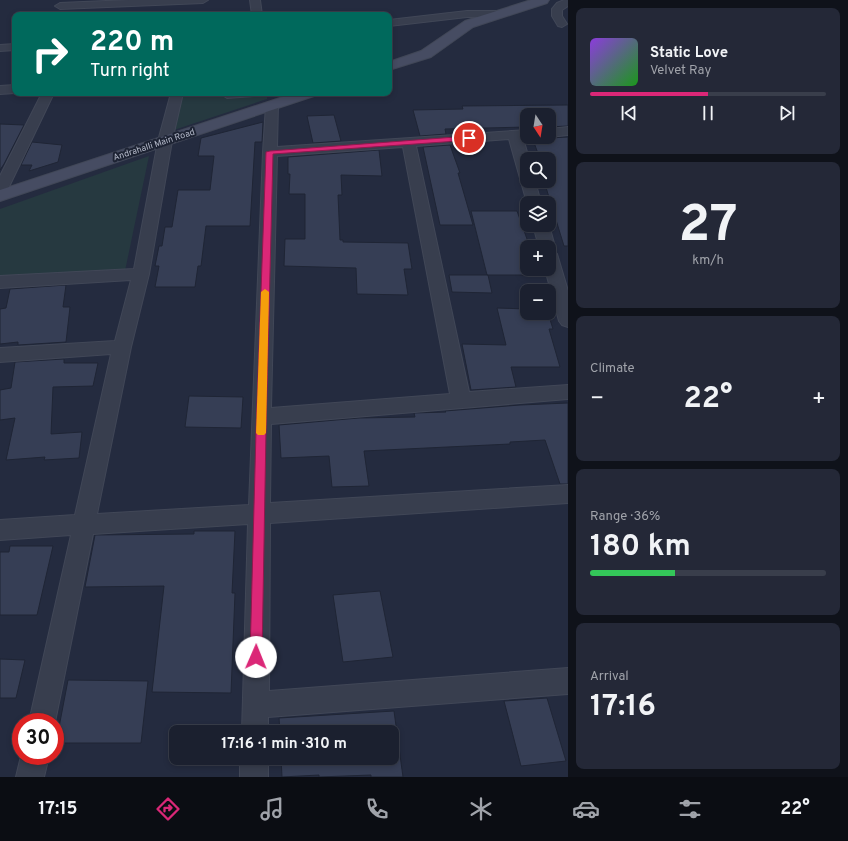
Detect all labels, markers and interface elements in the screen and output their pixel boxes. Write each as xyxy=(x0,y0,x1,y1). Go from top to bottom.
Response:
text: 220 m xyxy=(90,25,174,61)
icon: right xyxy=(24,28,76,80)
text: Static Love xyxy=(650,44,728,63)
text: Turn right xyxy=(90,60,170,83)
text: Velvet Ray xyxy=(650,63,711,79)
icon: previous xyxy=(618,102,640,124)
icon: pause xyxy=(697,102,719,124)
icon: next xyxy=(776,102,798,124)
north arrow xyxy=(520,108,556,144)
map controls xyxy=(520,108,556,320)
pin xyxy=(452,121,486,155)
street label: Andrahalli Main Road xyxy=(112,127,196,163)
icon: arrive xyxy=(458,127,480,149)
button: search xyxy=(520,152,556,188)
text: 27 xyxy=(678,194,738,260)
button: layers xyxy=(520,196,556,232)
button: + xyxy=(520,240,556,276)
text: km/h xyxy=(692,253,724,269)
button: − xyxy=(520,284,556,320)
text: Climate xyxy=(590,361,635,377)
text: 22° xyxy=(683,381,733,418)
text: − xyxy=(590,386,604,413)
text: + xyxy=(812,386,826,413)
text: Range · 36% xyxy=(590,509,660,525)
text: 180 km xyxy=(590,529,691,566)
position arrow xyxy=(235,636,277,678)
text: Arrival xyxy=(590,669,629,685)
text: 17:16 xyxy=(590,689,656,726)
speed limit sign: 30 xyxy=(12,713,64,765)
text: 17:16 · 1 min · 310 m xyxy=(221,735,347,754)
icon: directions xyxy=(154,795,182,823)
icon: music xyxy=(258,795,286,823)
icon: phone xyxy=(363,795,391,823)
icon: climate xyxy=(467,795,495,823)
icon: car xyxy=(572,795,600,823)
icon: filters xyxy=(676,795,704,823)
text: 17:15 xyxy=(38,798,78,821)
text: 22° xyxy=(780,798,810,821)

